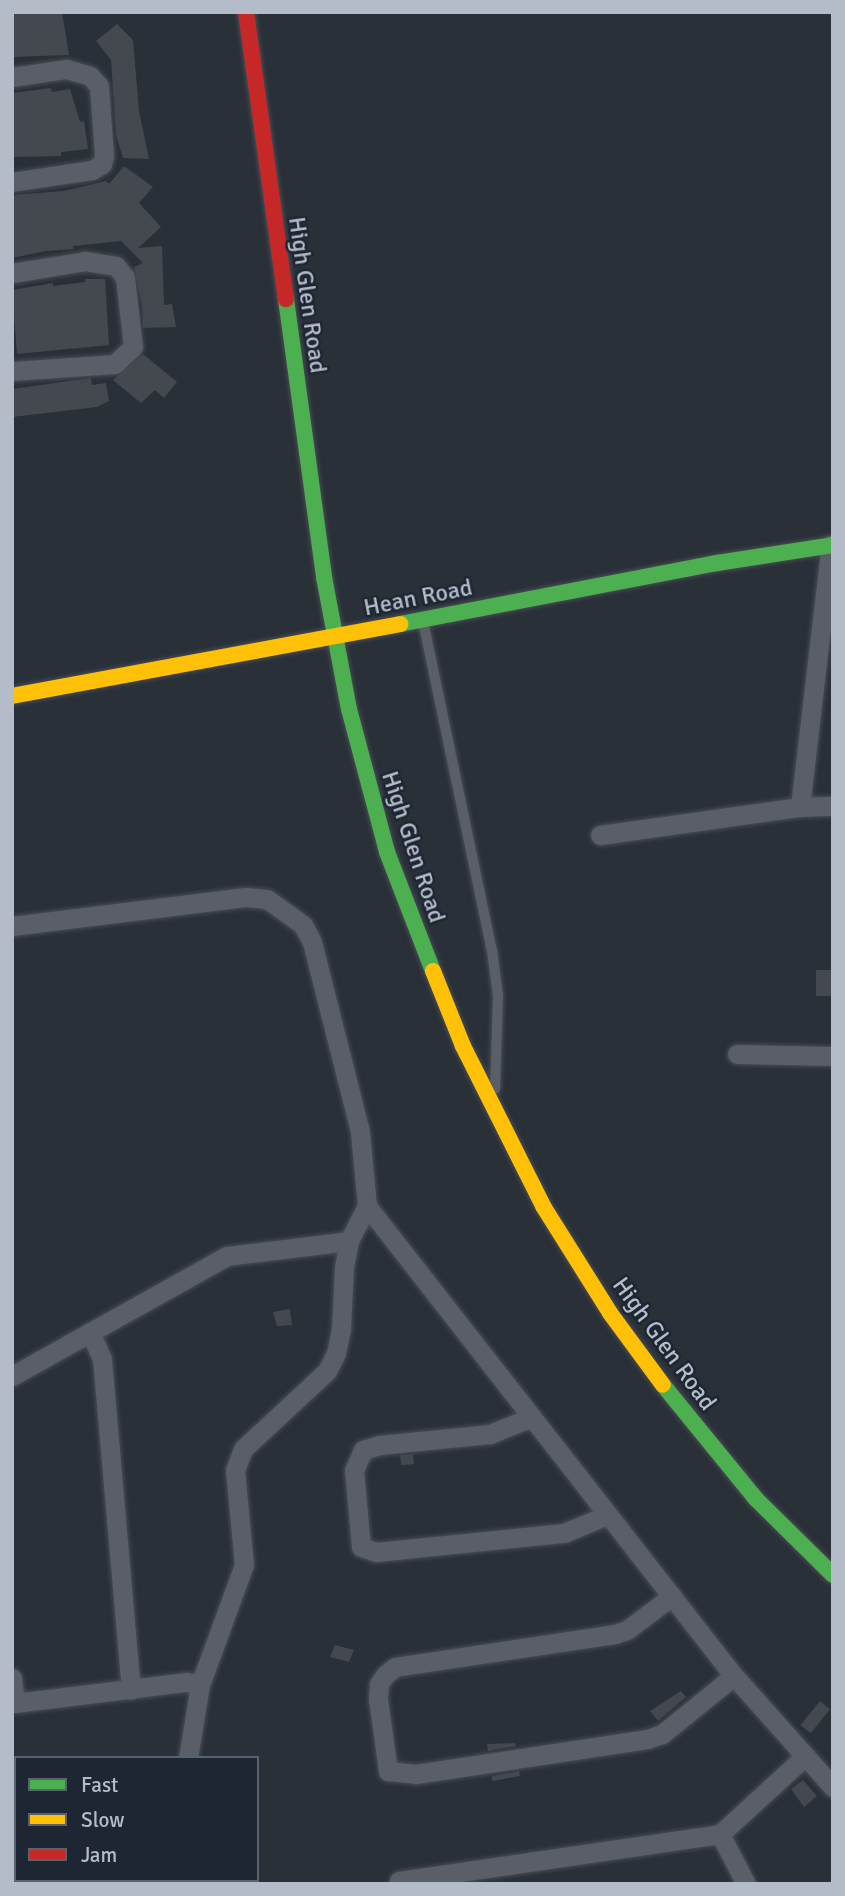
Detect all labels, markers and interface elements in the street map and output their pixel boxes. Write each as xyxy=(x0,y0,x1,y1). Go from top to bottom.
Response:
street label: High Glen Road xyxy=(282,215,332,375)
street label: Hean Road xyxy=(361,573,475,623)
street label: High Glen Road xyxy=(375,768,451,926)
street label: High Glen Road xyxy=(606,1272,722,1416)
legend xyxy=(14,1756,259,1882)
text: Fast xyxy=(81,1772,118,1798)
text: Slow xyxy=(81,1807,125,1833)
text: Jam xyxy=(81,1842,117,1868)

